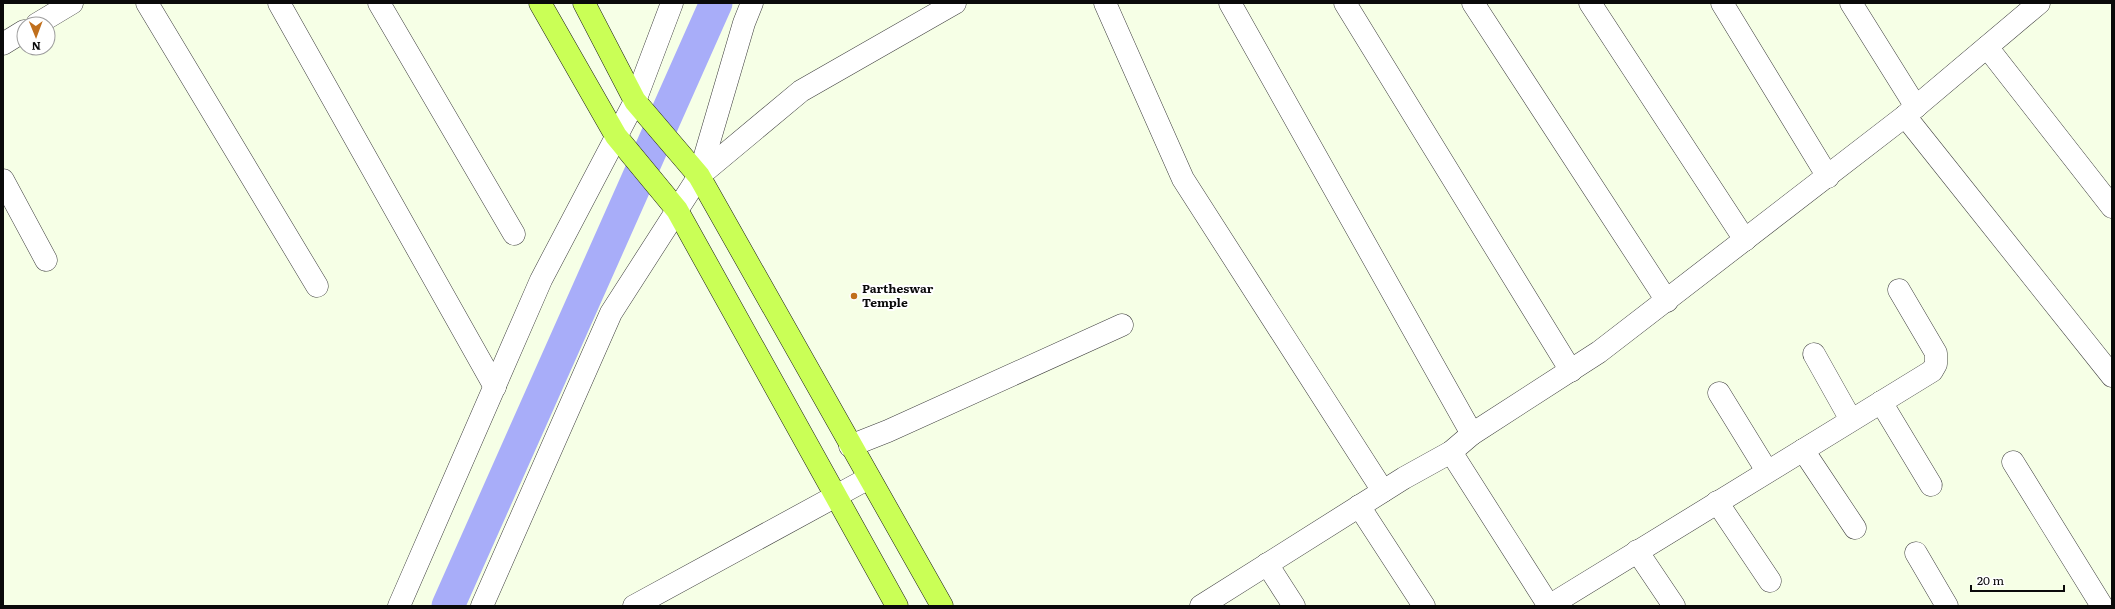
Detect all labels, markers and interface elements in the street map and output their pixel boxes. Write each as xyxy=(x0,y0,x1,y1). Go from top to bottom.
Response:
north arrow xyxy=(16,16,56,56)
text: N xyxy=(31,39,41,55)
place label: Partheswar Temple xyxy=(862,279,934,311)
marker: Partheswar Temple xyxy=(849,291,859,301)
scale bar xyxy=(1971,567,2064,593)
text: 20 m xyxy=(1977,571,2004,589)

